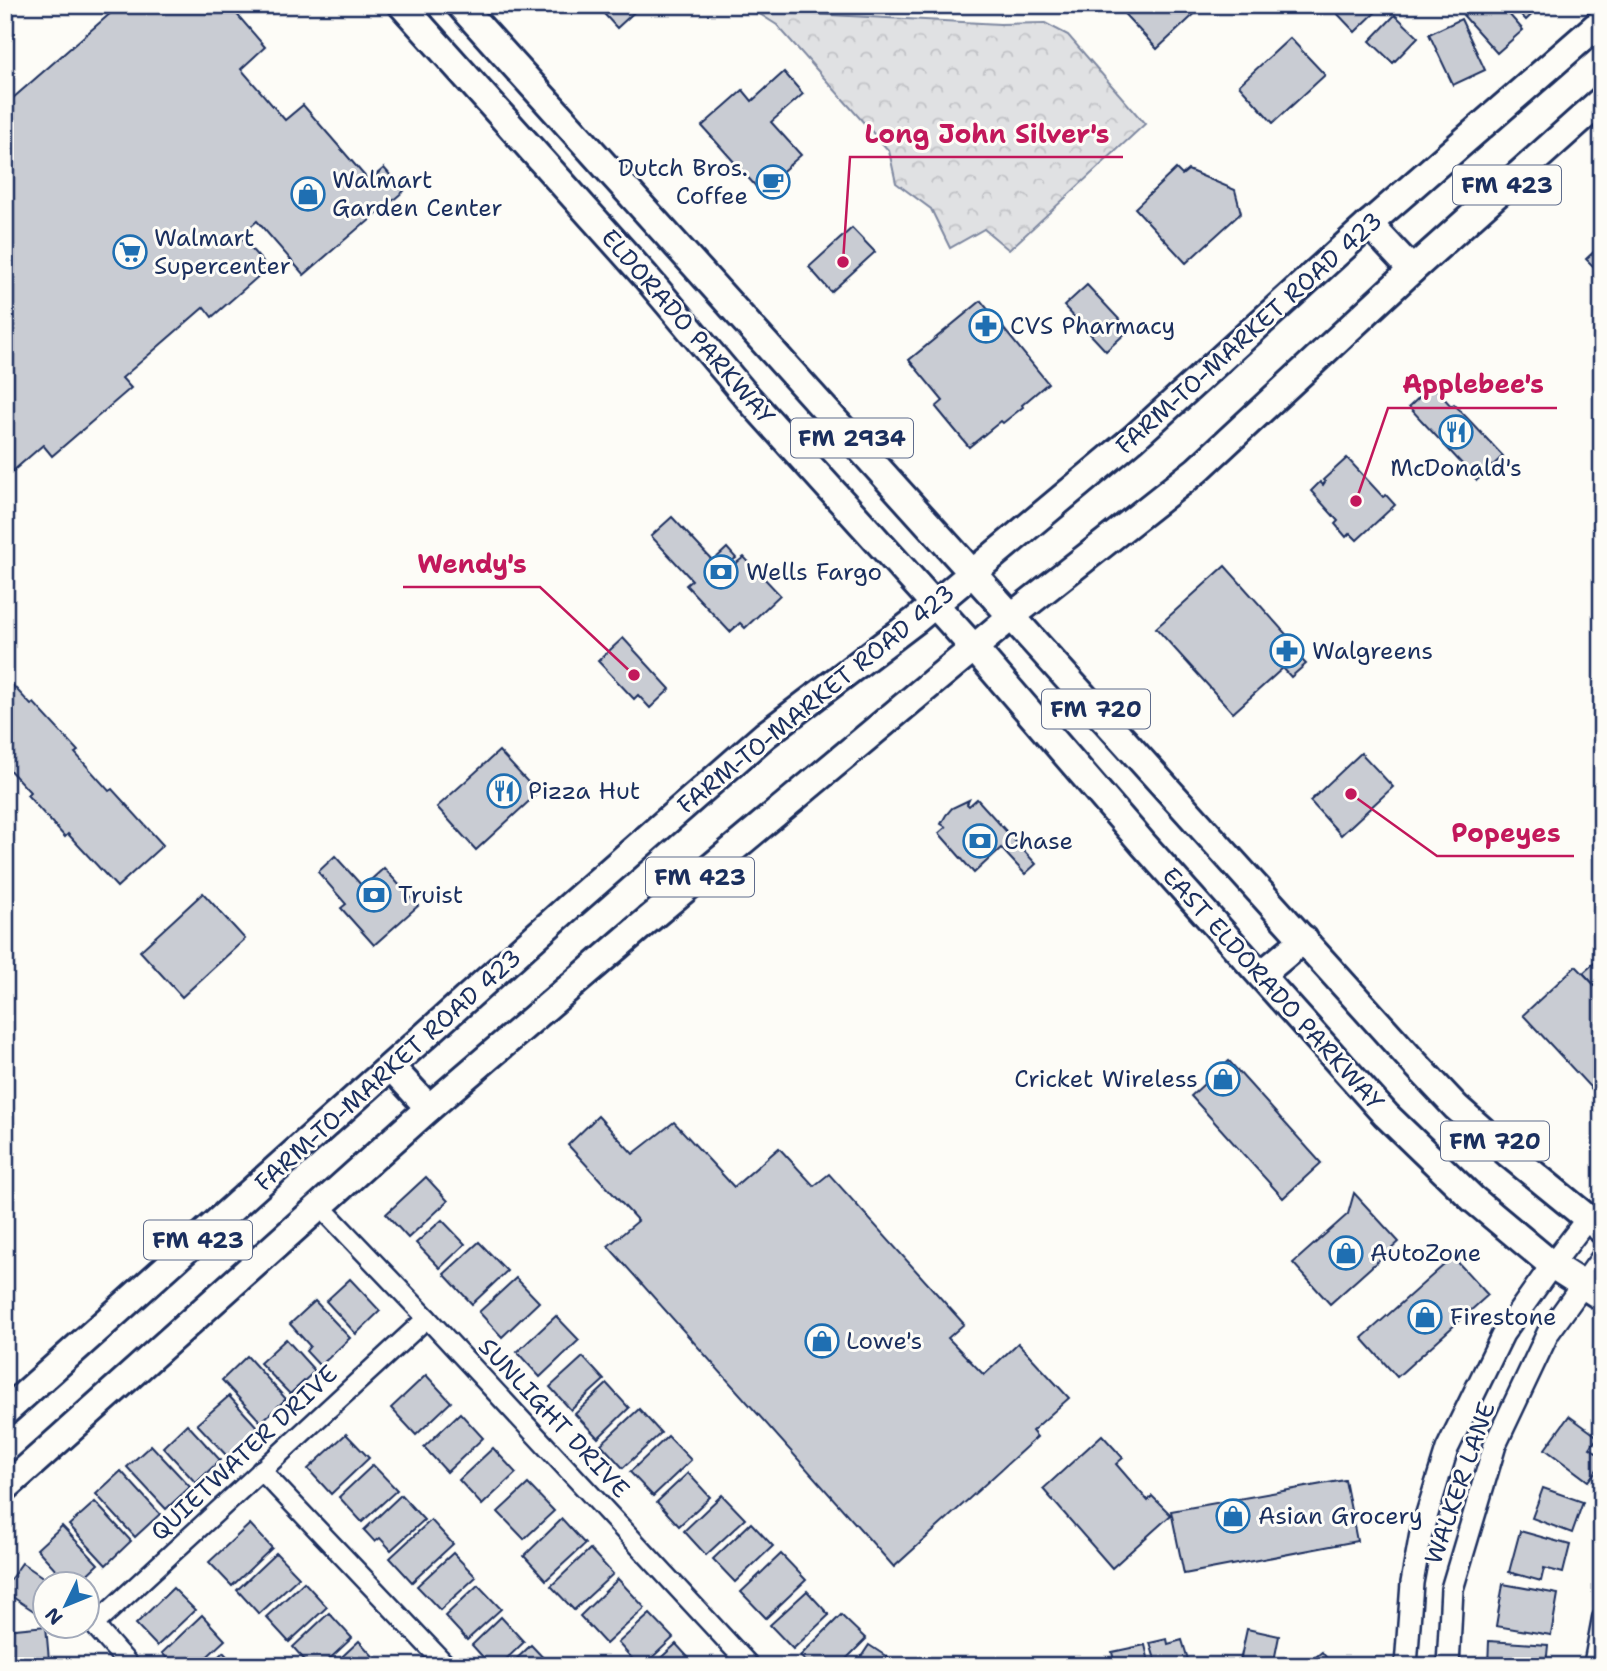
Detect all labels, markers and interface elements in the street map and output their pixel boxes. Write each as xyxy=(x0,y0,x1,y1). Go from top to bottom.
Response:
callout: Long John Silver's xyxy=(850,110,1123,157)
text: Long John Silver's xyxy=(864,116,1110,151)
place label: Dutch Bros. Coffee xyxy=(618,152,748,212)
cafe icon: Dutch Bros. Coffee xyxy=(754,163,792,201)
place label: Walmart Garden Center xyxy=(332,164,503,224)
road number: FM 423 xyxy=(1453,166,1561,204)
shop icon: Walmart Garden Center xyxy=(289,175,327,213)
street label: FARM-TO-MARKET ROAD 423 xyxy=(1109,205,1389,461)
place label: Walmart Supercenter xyxy=(154,222,291,282)
street label: ELDORADO PARKWAY xyxy=(594,222,782,432)
supermarket icon: Walmart Supercenter xyxy=(111,233,149,271)
pharmacy icon: CVS Pharmacy xyxy=(967,307,1005,345)
place label: CVS Pharmacy xyxy=(1010,310,1175,342)
callout: Applebee's xyxy=(1388,361,1557,408)
text: Applebee's xyxy=(1402,366,1544,401)
restaurant icon: McDonald's xyxy=(1437,413,1475,451)
road number: FM 2934 xyxy=(791,418,913,458)
place label: McDonald's xyxy=(1390,452,1522,484)
callout: Wendy's xyxy=(403,540,540,587)
text: Wendy's xyxy=(417,546,527,581)
bank icon: Wells Fargo xyxy=(702,553,740,591)
place label: Wells Fargo xyxy=(746,556,882,588)
street label: FARM-TO-MARKET ROAD 423 xyxy=(671,577,961,821)
pharmacy icon: Walgreens xyxy=(1268,632,1306,670)
place label: Walgreens xyxy=(1312,635,1433,667)
road number: FM 720 xyxy=(1042,690,1150,729)
restaurant icon: Pizza Hut xyxy=(485,772,523,810)
place label: Pizza Hut xyxy=(528,775,640,807)
callout: Popeyes xyxy=(1437,809,1574,856)
text: Popeyes xyxy=(1451,815,1561,850)
bank icon: Chase xyxy=(961,822,999,860)
place label: Chase xyxy=(1004,825,1073,857)
road number: FM 423 xyxy=(646,858,754,897)
street label: EAST ELDORADO PARKWAY xyxy=(1155,860,1391,1118)
bank icon: Truist xyxy=(355,876,393,914)
place label: Truist xyxy=(398,879,463,911)
street label: FARM-TO-MARKET ROAD 423 xyxy=(248,942,528,1198)
shop icon: Cricket Wireless xyxy=(1204,1060,1242,1098)
place label: Cricket Wireless xyxy=(1014,1063,1198,1095)
road number: FM 720 xyxy=(1441,1122,1549,1160)
road number: FM 423 xyxy=(144,1220,252,1260)
shop icon: AutoZone xyxy=(1327,1234,1365,1272)
place label: AutoZone xyxy=(1370,1237,1481,1269)
shop icon: Firestone xyxy=(1406,1298,1444,1336)
place label: Firestone xyxy=(1450,1301,1557,1333)
shop icon: Lowe's xyxy=(803,1322,841,1360)
place label: Lowe's xyxy=(846,1325,922,1357)
street label: SUNLIGHT DRIVE xyxy=(471,1331,637,1505)
street label: QUIETWATER DRIVE xyxy=(144,1358,344,1548)
street label: WALKER LANE xyxy=(1417,1398,1503,1568)
shop icon: Asian Grocery xyxy=(1214,1497,1252,1535)
place label: Asian Grocery xyxy=(1258,1500,1423,1532)
north arrow xyxy=(32,1570,102,1640)
text: N xyxy=(40,1602,68,1630)

